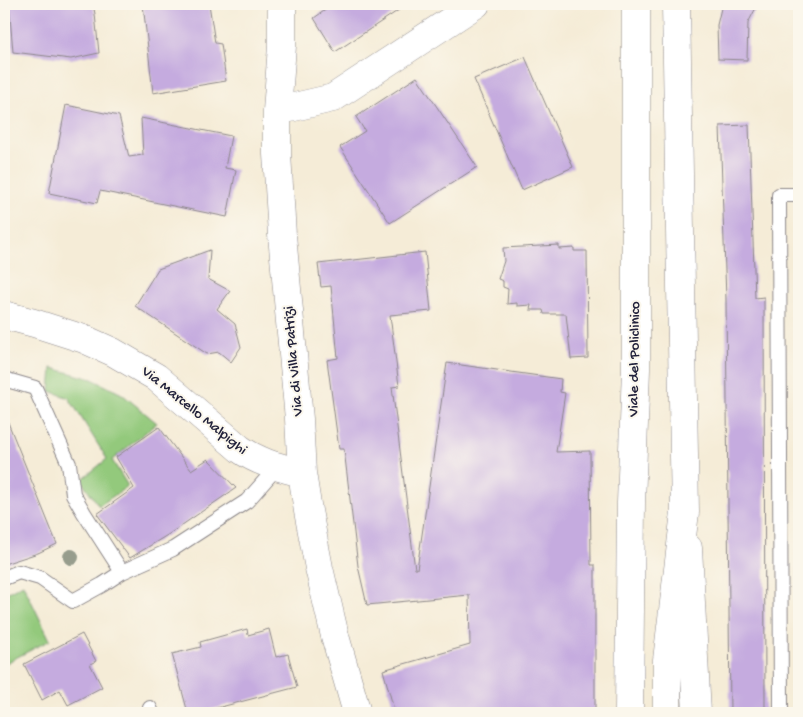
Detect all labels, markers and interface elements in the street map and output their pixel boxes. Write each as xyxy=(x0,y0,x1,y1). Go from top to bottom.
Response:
street label: Viale del Policlinico xyxy=(625,301,645,418)
street label: Via di Villa Patrizi xyxy=(280,305,308,418)
street label: Via Marcello Malpighi xyxy=(137,362,251,459)

